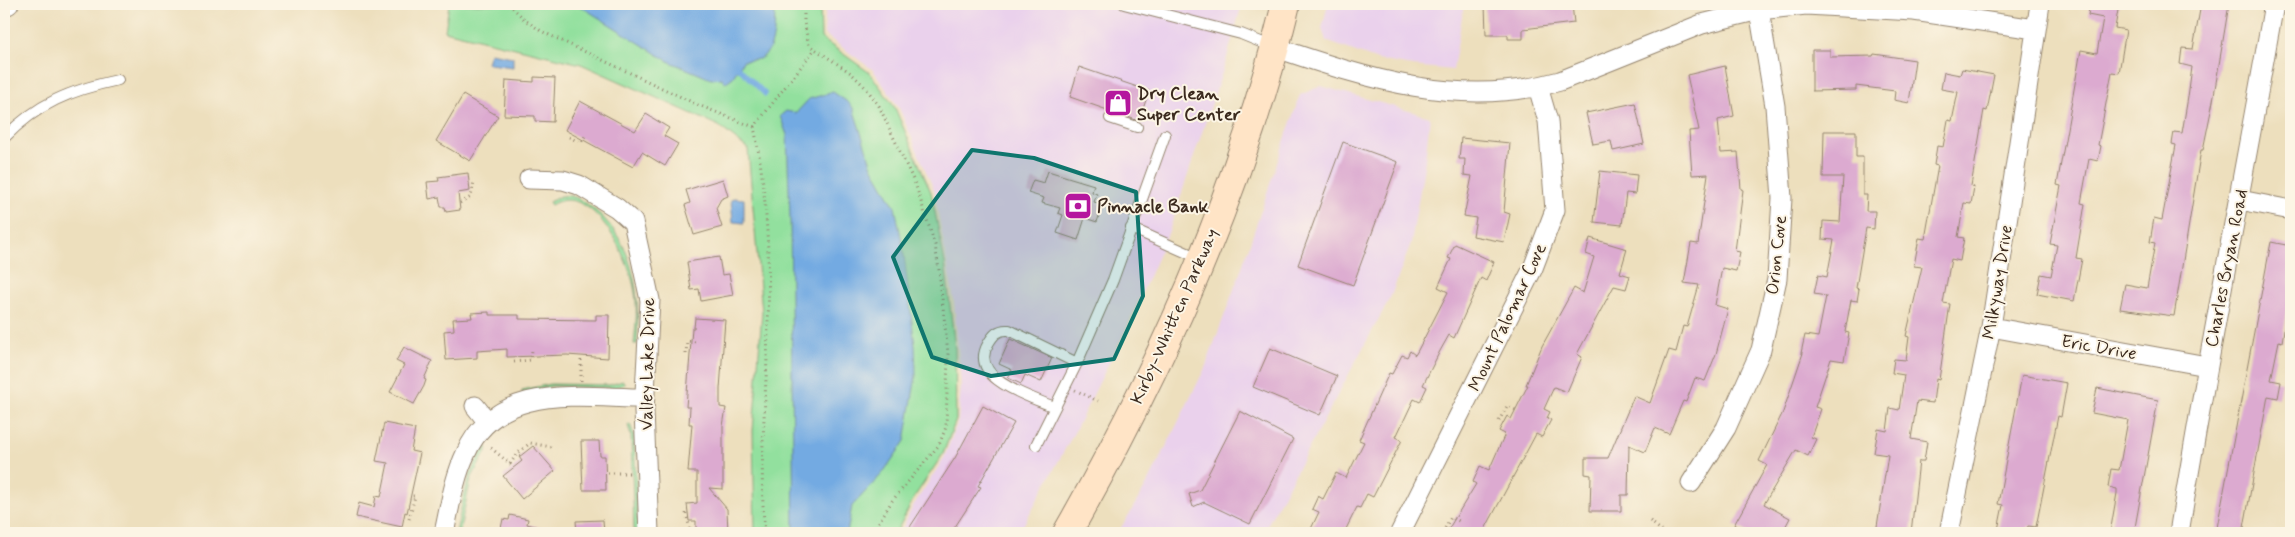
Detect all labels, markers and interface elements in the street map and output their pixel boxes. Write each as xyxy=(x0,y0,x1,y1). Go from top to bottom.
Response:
place label: Dry Clean Super Center xyxy=(1137,82,1241,127)
shop icon: Dry Clean Super Center xyxy=(1103,88,1133,118)
street label: Charles Bryan Road xyxy=(2200,187,2254,349)
bank icon: Pinnacle Bank xyxy=(1063,191,1093,221)
place label: Pinnacle Bank xyxy=(1097,195,1209,219)
street label: Orion Cove xyxy=(1761,214,1793,296)
street label: Milkyway Drive xyxy=(1977,223,2019,341)
street label: Kirby-Whitten Parkway xyxy=(1125,225,1224,408)
street label: Mount Palomar Cove xyxy=(1463,239,1553,395)
street label: Valley Lake Drive xyxy=(635,297,661,431)
street label: Eric Drive xyxy=(2059,330,2138,366)

